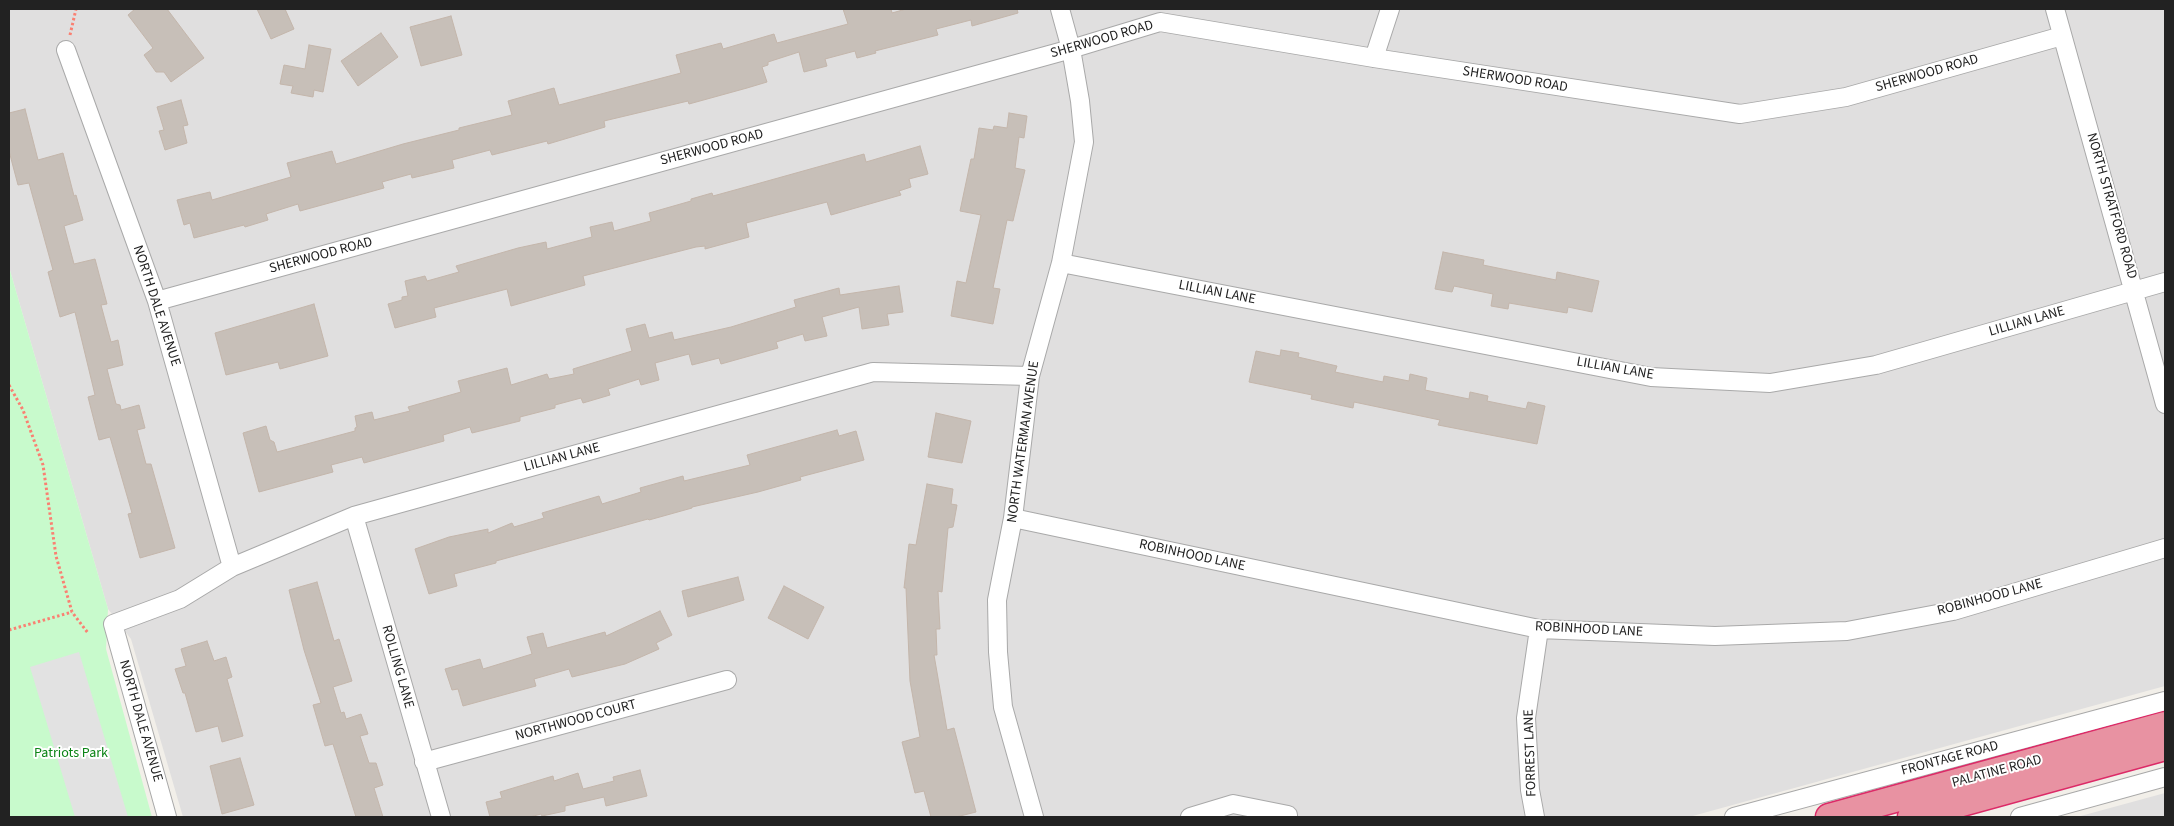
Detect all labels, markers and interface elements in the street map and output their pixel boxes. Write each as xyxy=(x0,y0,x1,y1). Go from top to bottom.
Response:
street label: SHERWOOD ROAD xyxy=(1049,17,1155,63)
street label: SHERWOOD ROAD xyxy=(1874,51,1980,97)
street label: SHERWOOD ROAD xyxy=(1461,63,1569,97)
street label: SHERWOOD ROAD xyxy=(658,126,766,170)
street label: NORTH STRATFORD ROAD xyxy=(2082,131,2140,281)
street label: SHERWOOD ROAD xyxy=(267,234,375,278)
street label: NORTH DALE AVENUE xyxy=(129,243,183,369)
street label: LILLIAN LANE xyxy=(1177,277,1257,309)
street label: LILLIAN LANE xyxy=(1987,303,2067,341)
street label: LILLIAN LANE xyxy=(1575,354,1655,384)
street label: NORTH WATERMAN AVENUE xyxy=(1004,360,1044,524)
street label: LILLIAN LANE xyxy=(522,440,602,476)
street label: ROBINHOOD LANE xyxy=(1137,537,1247,575)
street label: ROBINHOOD LANE xyxy=(1936,576,2044,620)
street label: ROBINHOOD LANE xyxy=(1535,619,1643,641)
street label: ROLLING LANE xyxy=(377,623,417,711)
street label: NORTH DALE AVENUE xyxy=(115,658,165,784)
street label: NORTHWOOD COURT xyxy=(514,697,638,745)
street label: FORREST LANE xyxy=(1521,709,1541,797)
street label: FRONTAGE ROAD xyxy=(1900,738,2000,780)
park label: Patriots Park xyxy=(34,746,108,762)
street label: PALATINE ROAD xyxy=(1950,752,2044,792)

